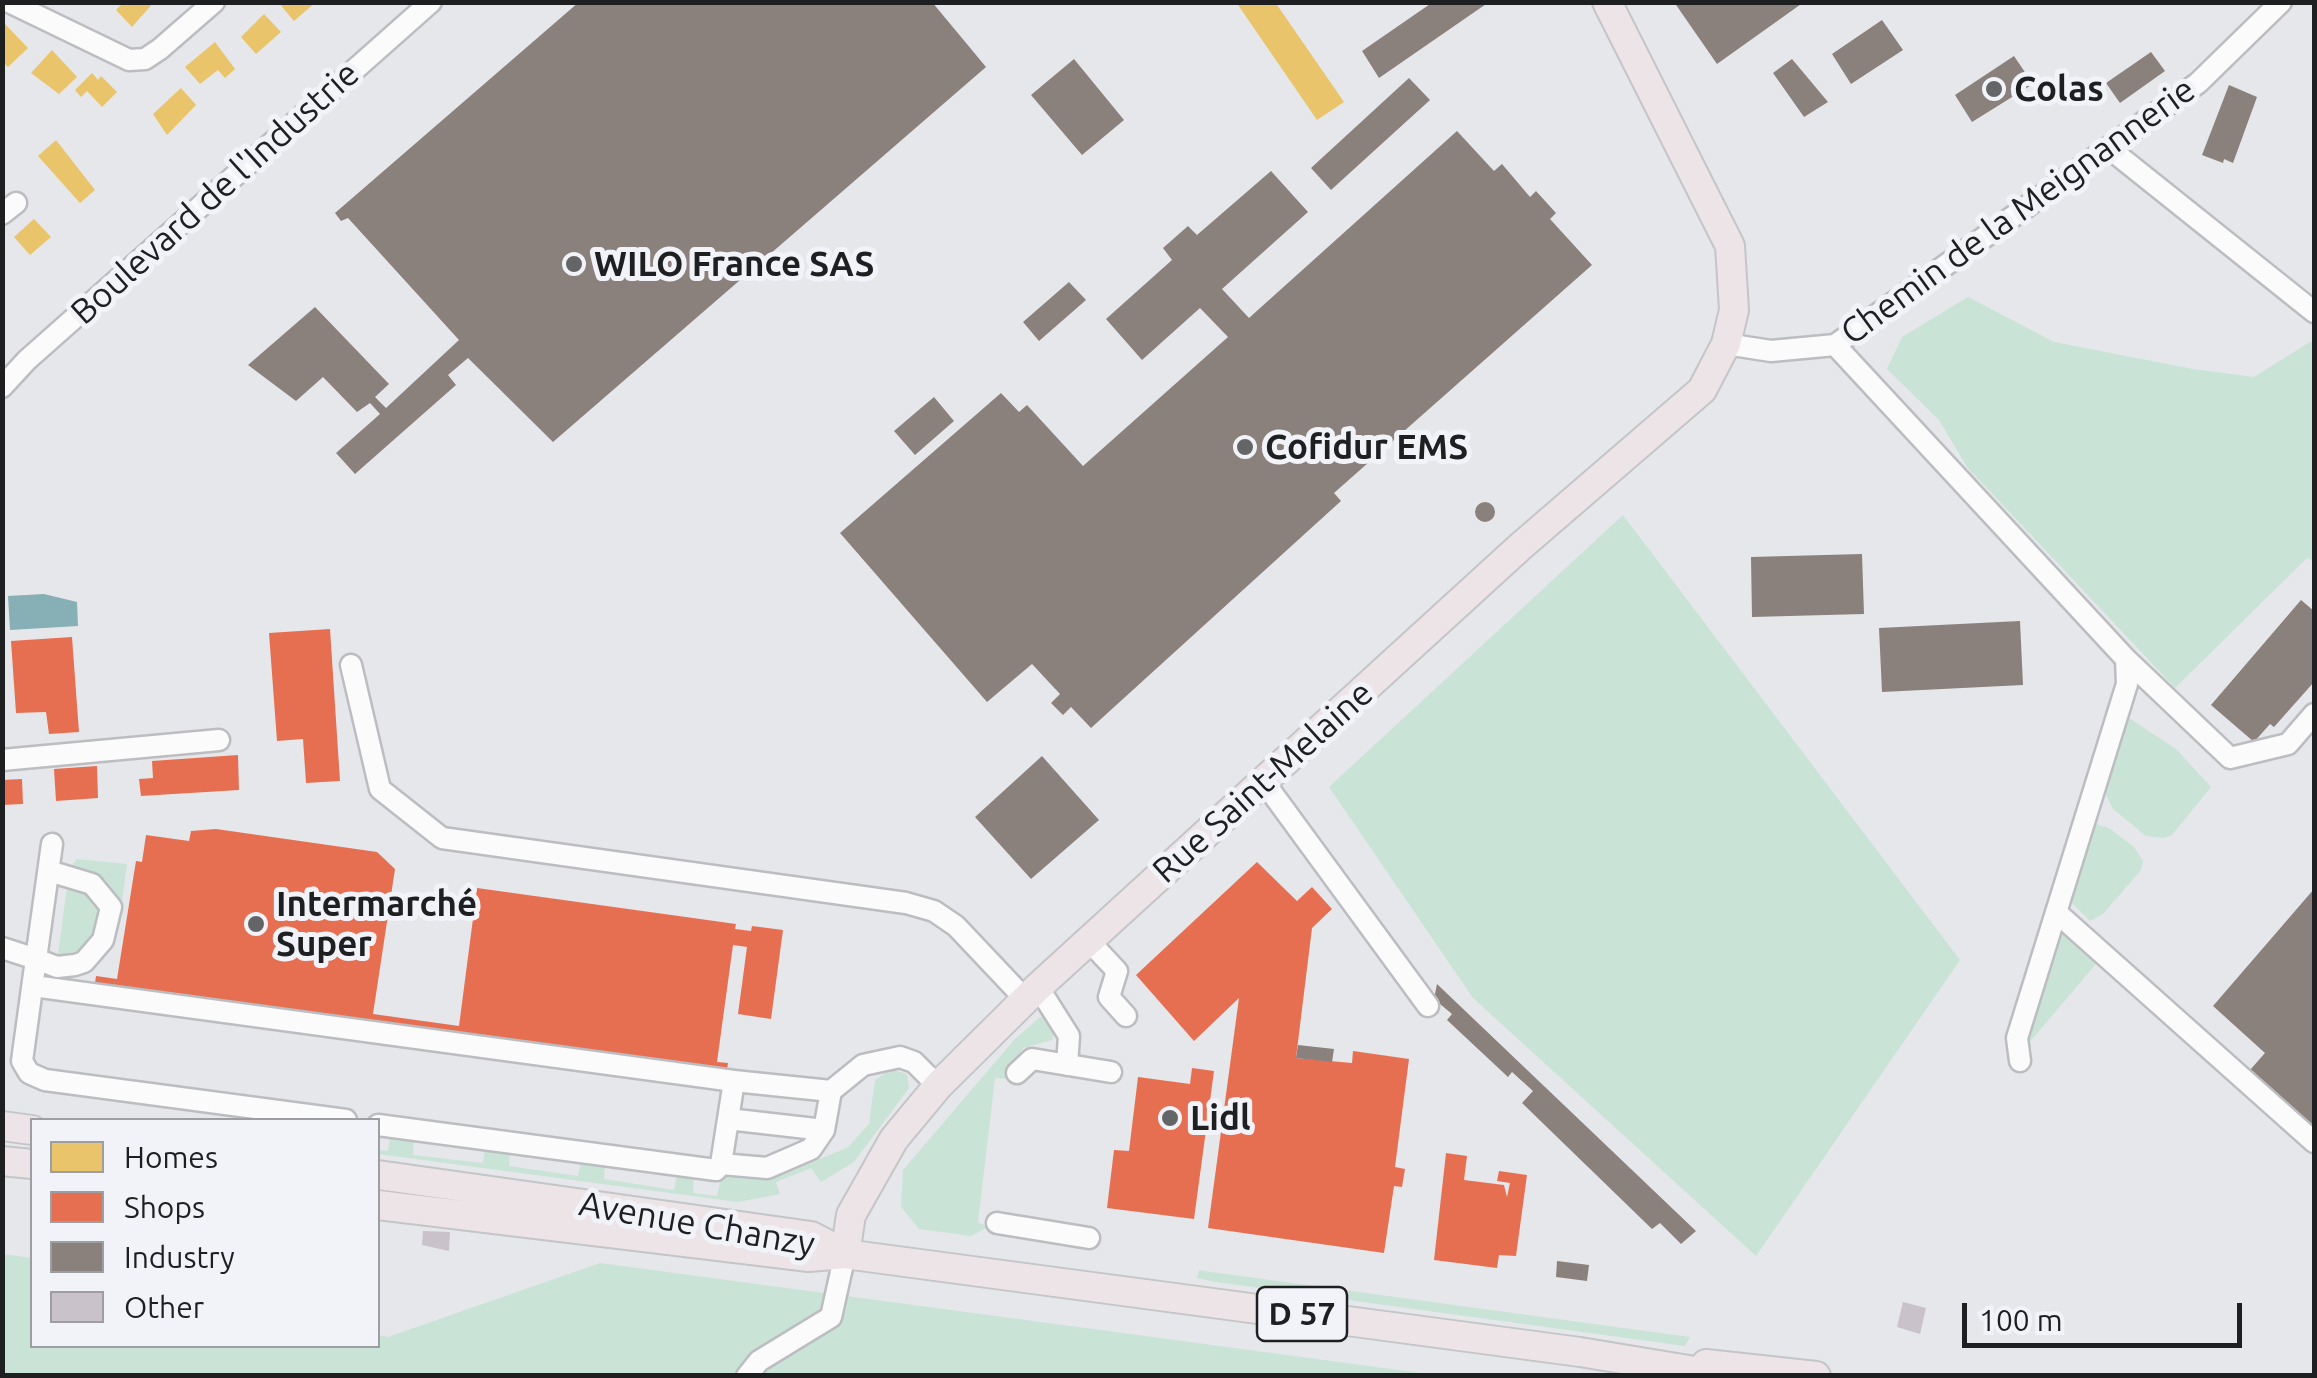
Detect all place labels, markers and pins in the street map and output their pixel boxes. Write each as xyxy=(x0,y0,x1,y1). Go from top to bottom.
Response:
place label: Colas xyxy=(2014,68,2104,110)
marker: Colas xyxy=(1983,78,2005,100)
place label: WILO France SAS xyxy=(594,243,874,285)
marker: WILO France SAS xyxy=(563,253,585,275)
place label: Cofidur EMS xyxy=(1265,426,1468,468)
marker: Cofidur EMS xyxy=(1234,436,1256,458)
place label: Intermarché Super xyxy=(276,883,477,965)
marker: Intermarché Super xyxy=(245,913,267,935)
place label: Lidl xyxy=(1190,1097,1251,1139)
marker: Lidl xyxy=(1159,1107,1181,1129)

